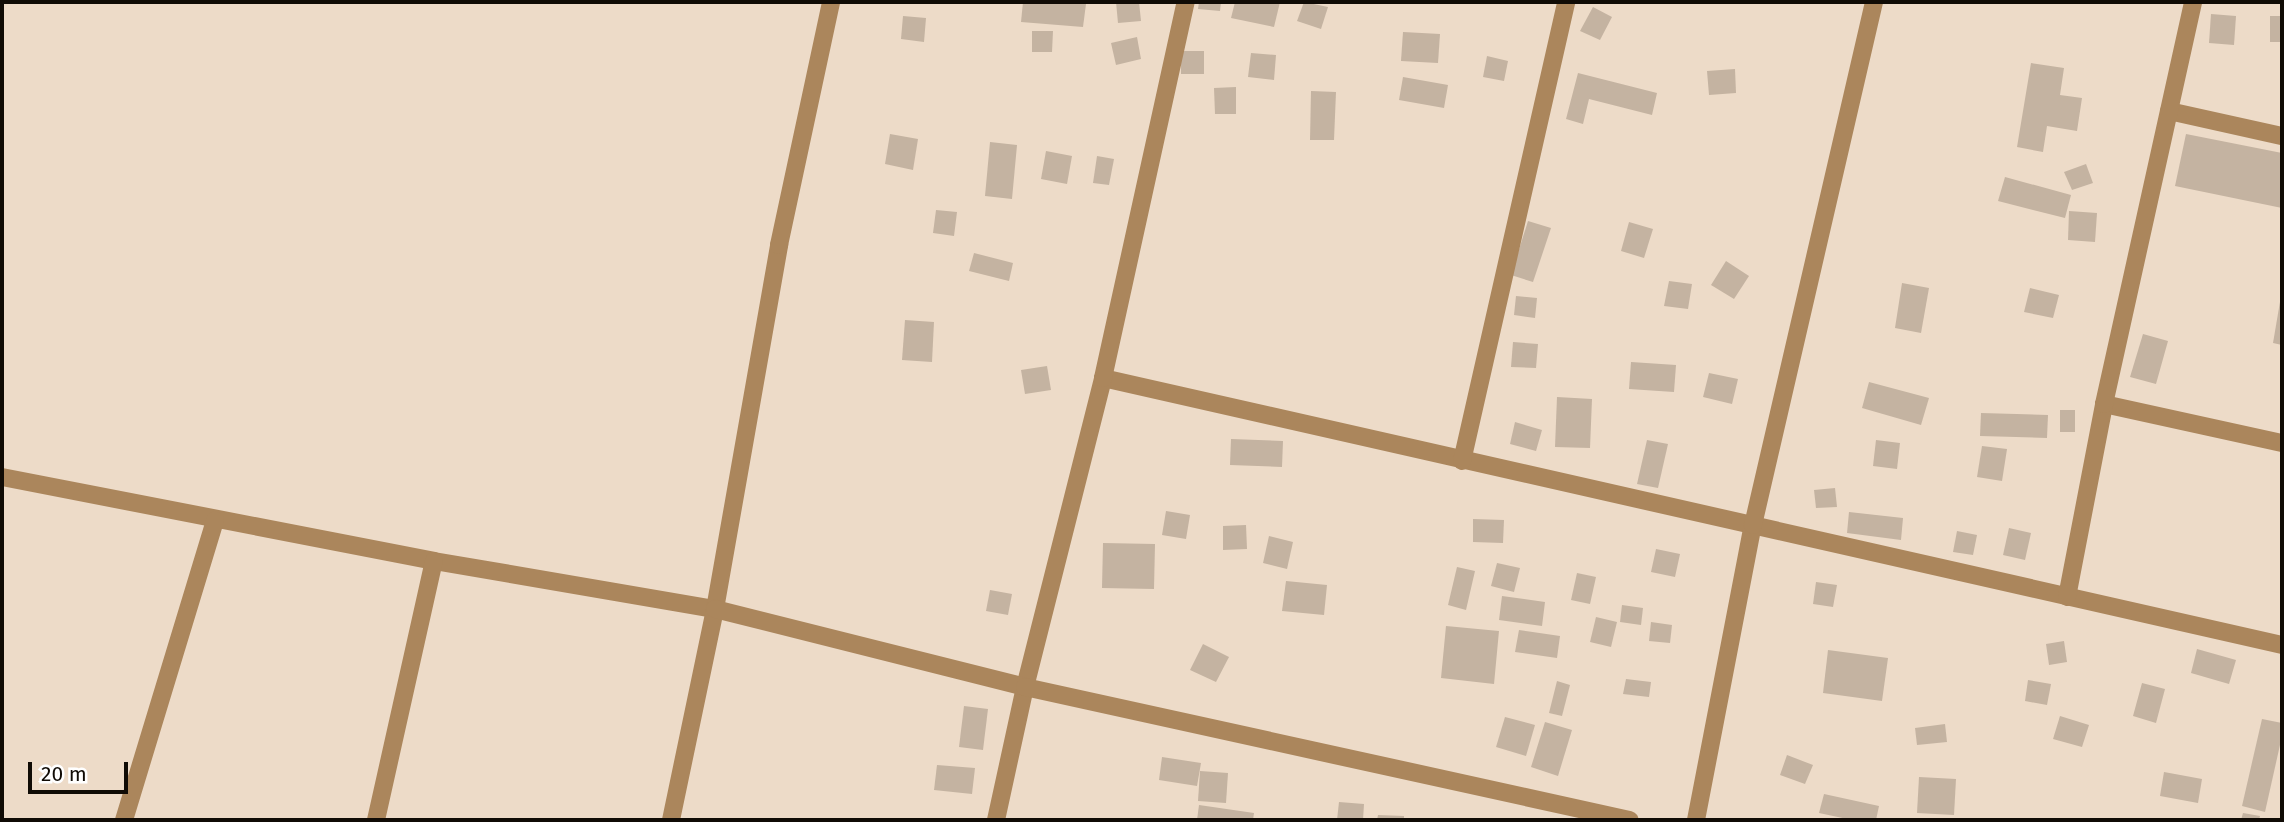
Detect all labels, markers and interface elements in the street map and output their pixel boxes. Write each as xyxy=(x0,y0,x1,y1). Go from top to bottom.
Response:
scale bar xyxy=(32,748,131,792)
text: 20 m xyxy=(41,761,87,787)

